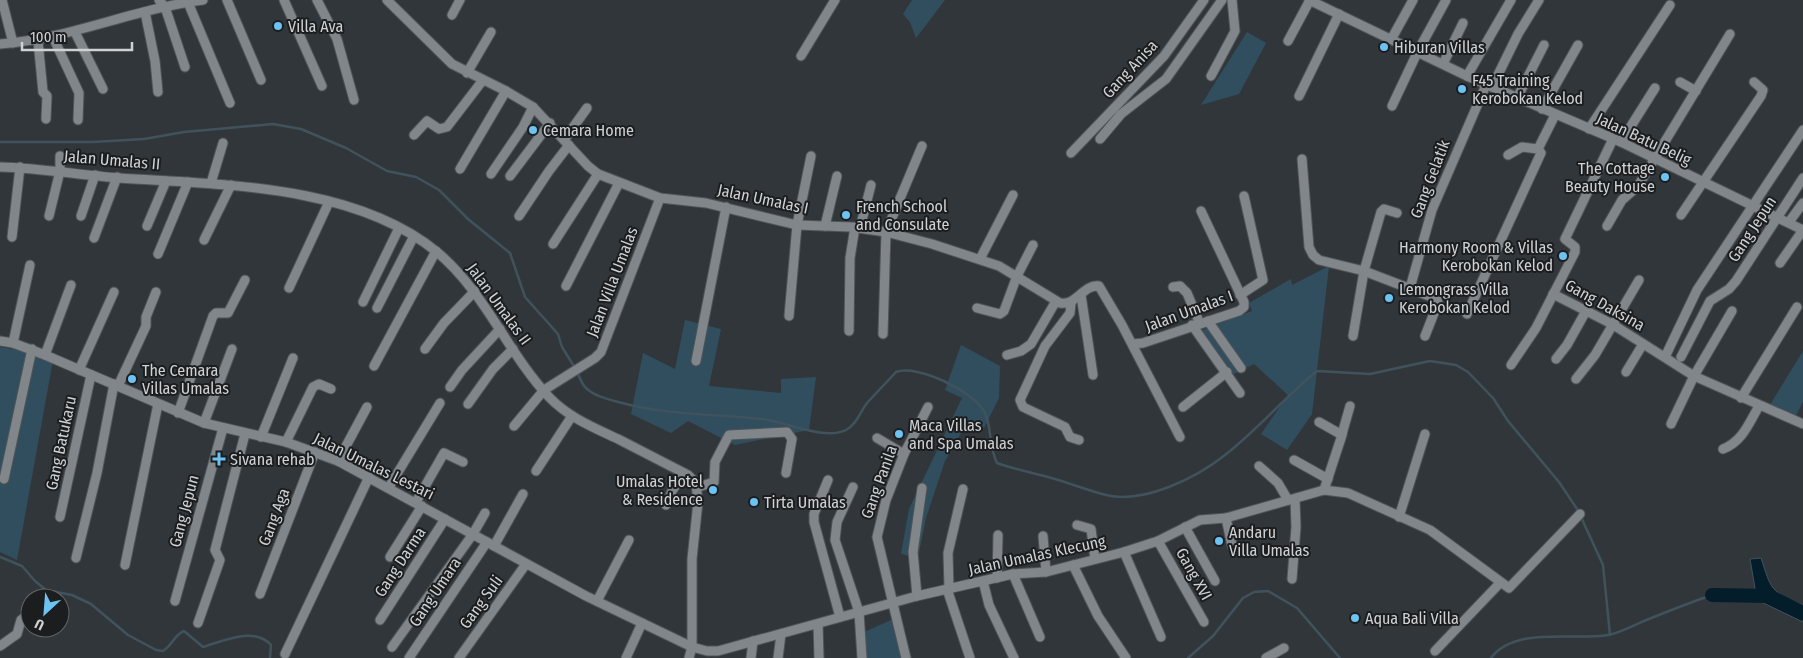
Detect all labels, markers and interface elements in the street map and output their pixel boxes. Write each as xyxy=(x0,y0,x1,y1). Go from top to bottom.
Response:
place label: Villa Ava xyxy=(288,17,343,36)
scale bar xyxy=(22,20,132,52)
marker: Villa Ava xyxy=(272,20,284,32)
text: 100 m xyxy=(30,28,67,46)
street label: Gang Anisa xyxy=(1098,36,1162,102)
place label: Hiburan Villas xyxy=(1394,38,1485,57)
marker: Hiburan Villas xyxy=(1378,41,1390,53)
place label: F45 Training Kerobokan Kelod xyxy=(1472,71,1583,108)
marker: F45 Training Kerobokan Kelod xyxy=(1456,83,1468,95)
street label: Jalan Batu Belig xyxy=(1593,109,1695,169)
place label: Cemara Home xyxy=(543,121,634,140)
marker: Cemara Home xyxy=(527,124,539,136)
street label: Gang Gelatik xyxy=(1406,137,1454,221)
street label: Jalan Umalas II xyxy=(63,146,161,174)
place label: The Cottage Beauty House xyxy=(1565,159,1655,196)
marker: The Cottage Beauty House xyxy=(1659,171,1671,183)
street label: Jalan Umalas I xyxy=(716,180,810,218)
street label: Gang Jepun xyxy=(1724,193,1780,265)
place label: French School and Consulate xyxy=(856,197,949,234)
marker: French School and Consulate xyxy=(840,209,852,221)
street label: Jalan Villa Umalas xyxy=(582,224,642,340)
place label: Harmony Room & Villas Kerobokan Kelod xyxy=(1399,238,1553,275)
marker: Harmony Room & Villas Kerobokan Kelod xyxy=(1557,250,1569,262)
street label: Jalan Umalas II xyxy=(463,259,535,349)
street label: Gang Daksina xyxy=(1562,275,1648,335)
place label: Lemongrass Villa Kerobokan Kelod xyxy=(1399,280,1510,317)
street label: Jalan Umalas I xyxy=(1142,286,1236,336)
marker: Lemongrass Villa Kerobokan Kelod xyxy=(1383,292,1395,304)
place label: The Cemara Villas Umalas xyxy=(142,361,229,398)
marker: The Cemara Villas Umalas xyxy=(126,373,138,385)
street label: Gang Batukaru xyxy=(42,394,80,492)
place label: Maca Villas and Spa Umalas xyxy=(909,416,1014,453)
street label: Jalan Umalas Lestari xyxy=(310,428,438,504)
marker: Maca Villas and Spa Umalas xyxy=(893,428,905,440)
street label: Gang Panila xyxy=(857,443,901,521)
place label: Sivana rehab xyxy=(230,450,315,469)
marker: Sivana rehab xyxy=(212,452,226,466)
place label: Umalas Hotel & Residence xyxy=(616,472,703,509)
street label: Gang Jepun xyxy=(165,473,203,549)
marker: Umalas Hotel & Residence xyxy=(707,484,719,496)
street label: Gang Aga xyxy=(254,485,294,549)
place label: Tirta Umalas xyxy=(764,493,846,512)
marker: Tirta Umalas xyxy=(748,496,760,508)
street label: Gang Darma xyxy=(370,523,430,600)
place label: Andaru Villa Umalas xyxy=(1229,523,1309,560)
street label: Jalan Umalas Klecung xyxy=(967,531,1108,579)
marker: Andaru Villa Umalas xyxy=(1213,535,1225,547)
street label: Gang XVI xyxy=(1172,545,1216,603)
street label: Gang Umara xyxy=(405,554,465,630)
street label: Gang Suli xyxy=(455,572,507,632)
north arrow xyxy=(20,588,70,638)
place label: Aqua Bali Villa xyxy=(1365,609,1459,628)
marker: Aqua Bali Villa xyxy=(1349,612,1361,624)
text: U xyxy=(32,615,47,634)

